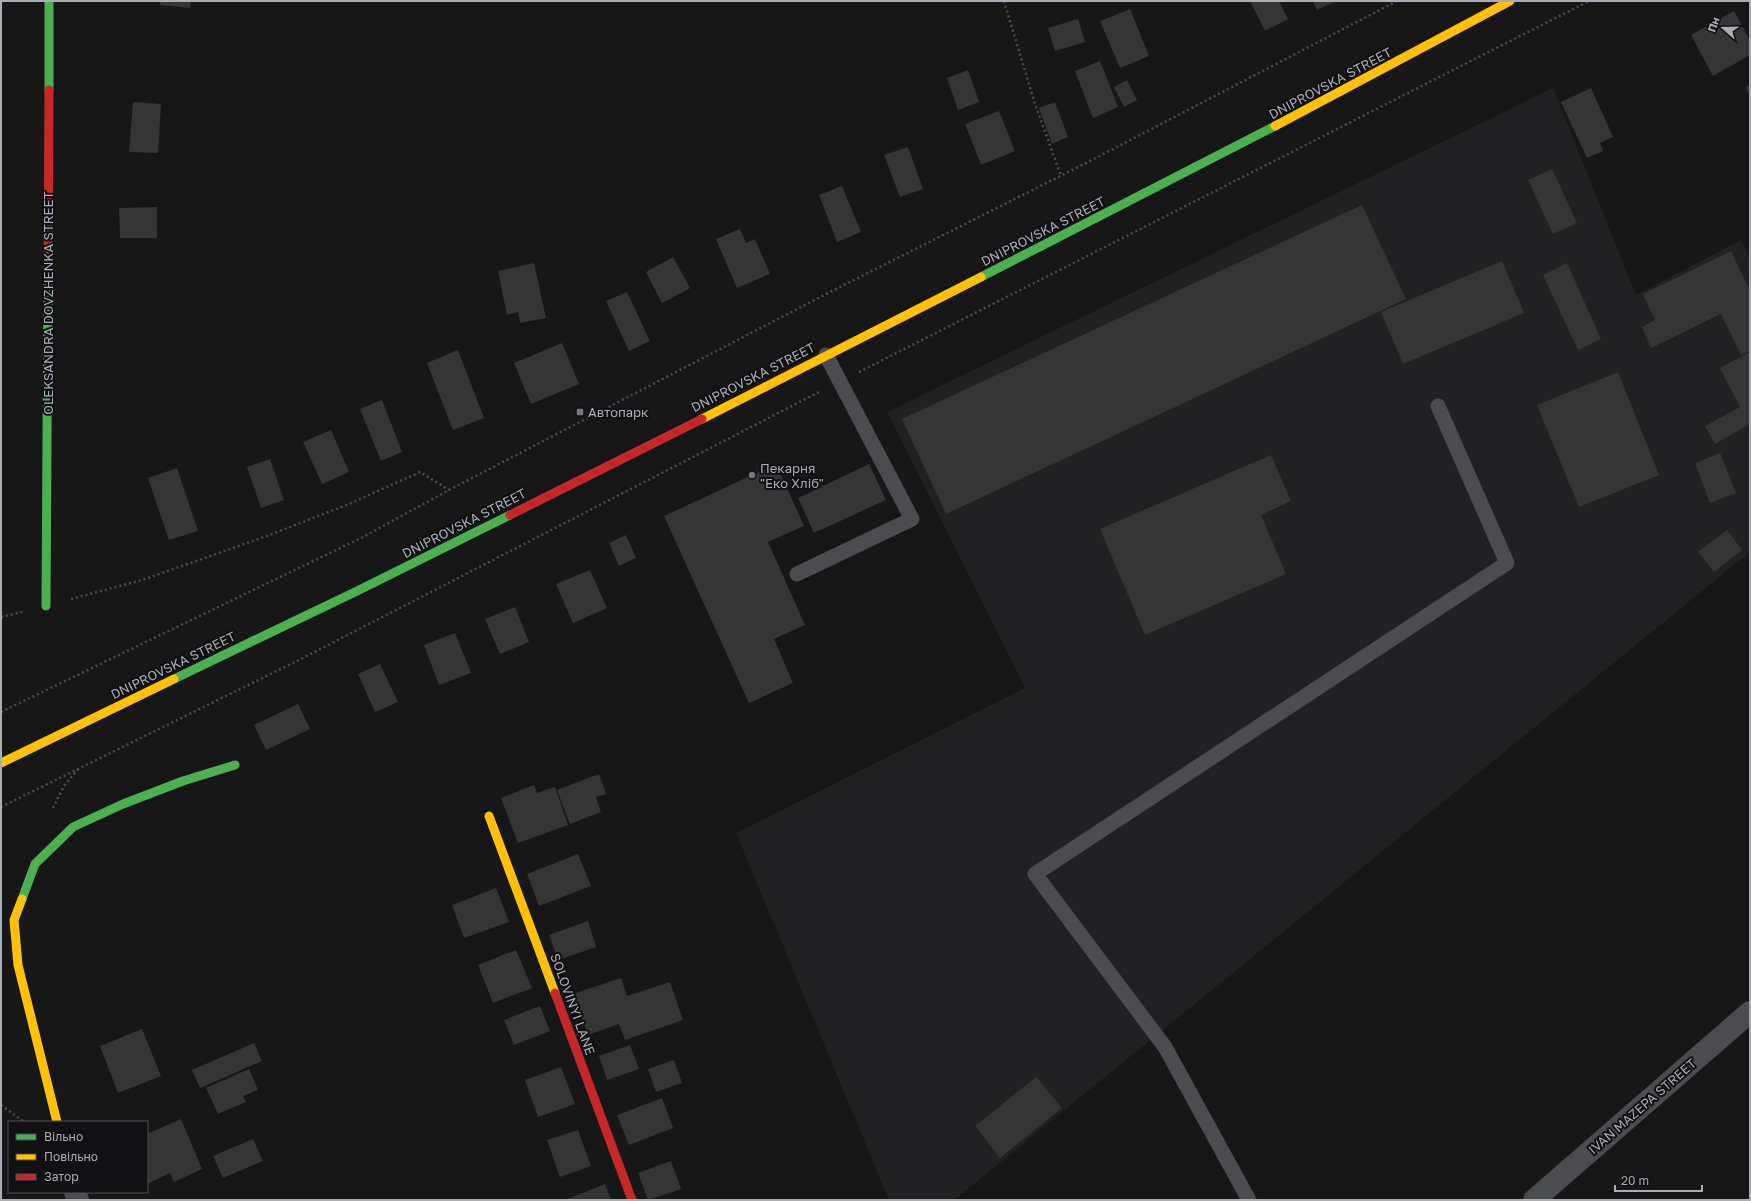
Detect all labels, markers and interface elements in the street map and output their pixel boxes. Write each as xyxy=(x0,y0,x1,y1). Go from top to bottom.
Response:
north arrow xyxy=(1703,8,1743,48)
text: Пн xyxy=(1704,15,1722,34)
street label: DNIPROVSKA STREET xyxy=(1266,44,1394,122)
street label: OLEKSANDRA DOVZHENKA STREET xyxy=(40,191,56,415)
street label: DNIPROVSKA STREET xyxy=(978,193,1108,269)
street label: DNIPROVSKA STREET xyxy=(688,339,818,415)
place label: Автопарк xyxy=(588,404,649,420)
marker: Автопарк xyxy=(575,407,585,417)
place label: Пекарня "Еко Хліб" xyxy=(760,460,824,491)
marker: Пекарня "Еко Хліб" xyxy=(747,470,757,480)
street label: DNIPROVSKA STREET xyxy=(399,485,529,561)
street label: DNIPROVSKA STREET xyxy=(108,628,238,702)
street label: SOLOVINYI LANE xyxy=(547,951,599,1057)
street label: IVAN MAZEPA STREET xyxy=(1585,1055,1699,1157)
legend xyxy=(8,1121,148,1193)
text: Вільно xyxy=(44,1129,83,1144)
text: Повільно xyxy=(44,1149,98,1164)
scale bar xyxy=(1615,1167,1702,1193)
text: Затор xyxy=(44,1169,79,1184)
text: 20 m xyxy=(1621,1173,1649,1188)

